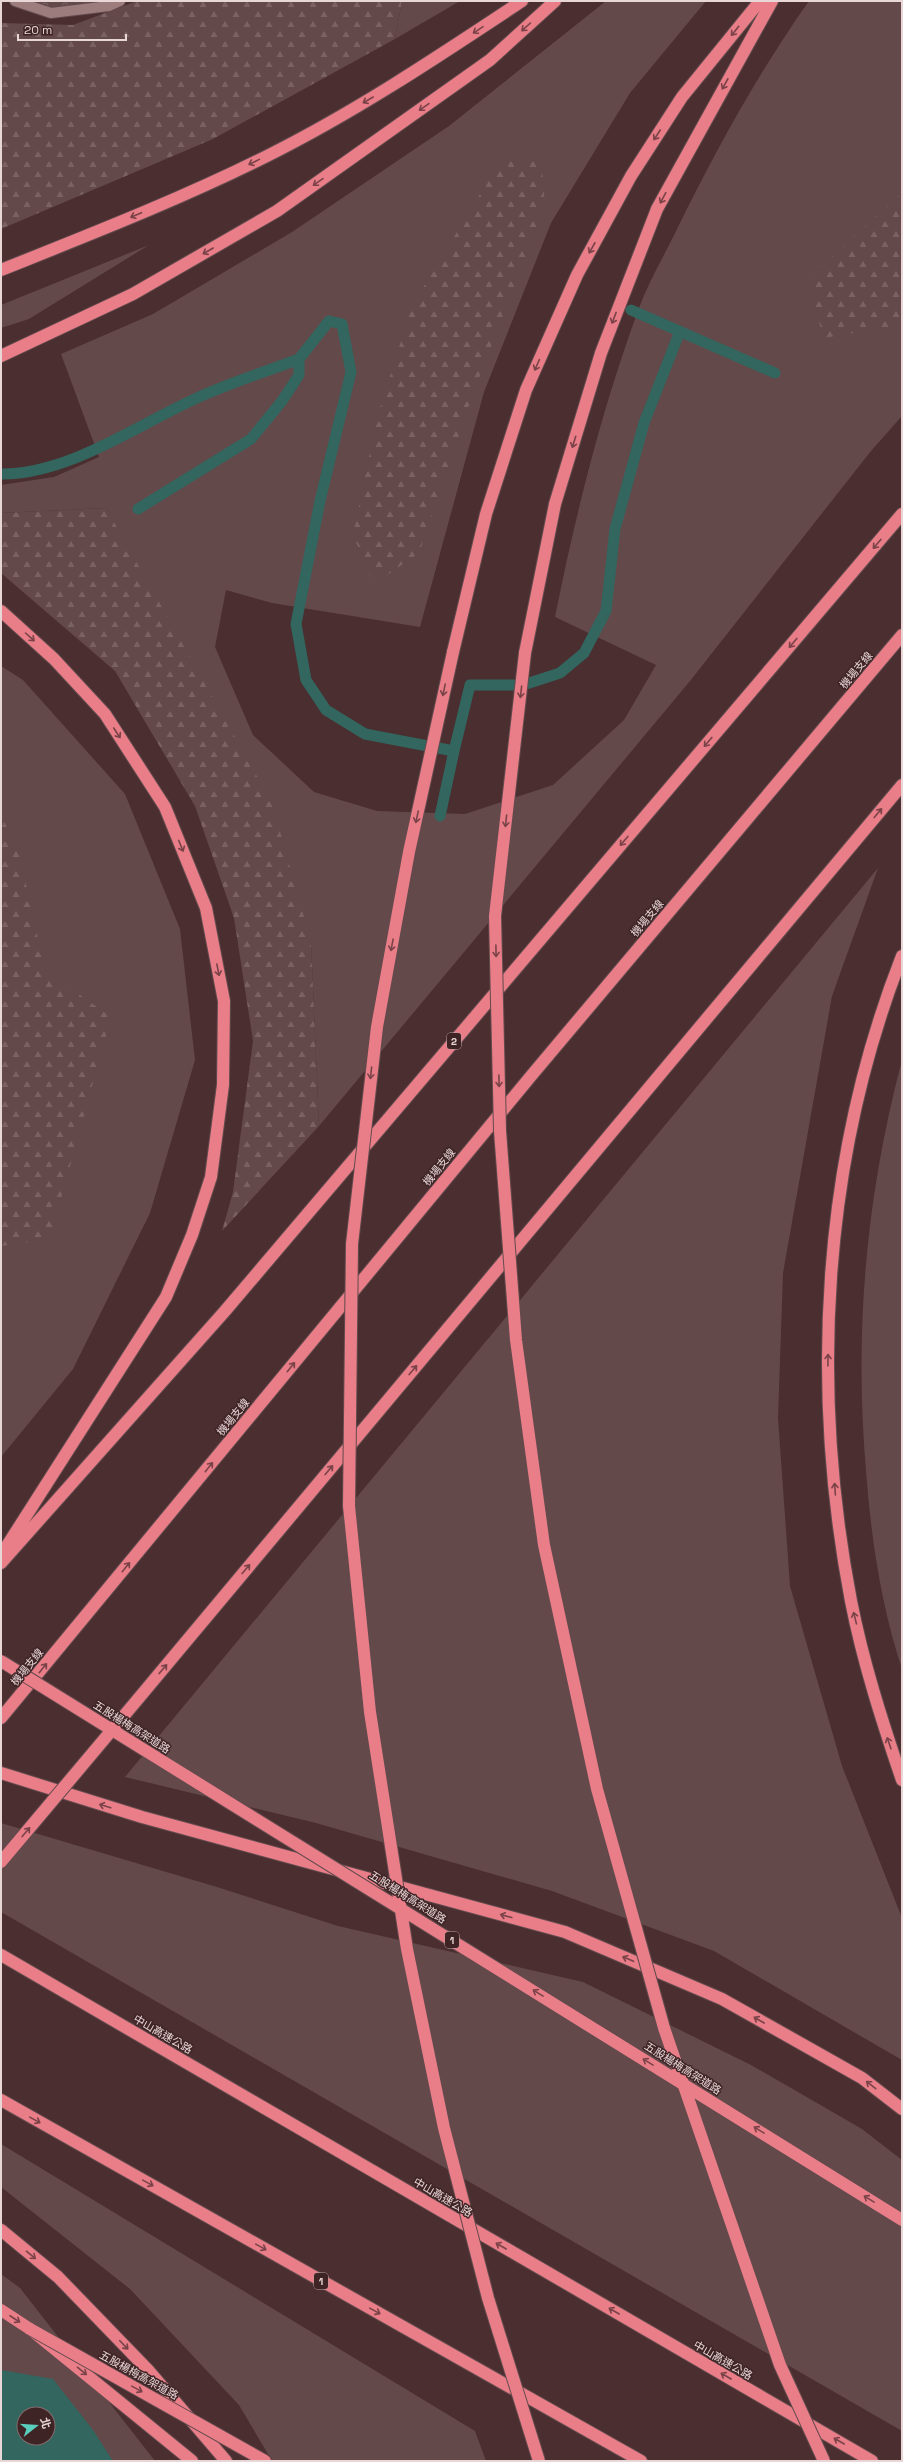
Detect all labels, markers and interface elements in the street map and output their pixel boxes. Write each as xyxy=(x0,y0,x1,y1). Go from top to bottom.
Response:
scale bar xyxy=(18,16,126,42)
text: 20 m xyxy=(24,22,52,38)
one-way arrow xyxy=(522,22,532,31)
one-way arrow xyxy=(473,26,484,34)
one-way arrow xyxy=(731,26,740,37)
one-way arrow xyxy=(721,78,729,90)
one-way arrow xyxy=(363,96,375,104)
one-way arrow xyxy=(419,103,430,111)
one-way arrow xyxy=(653,129,661,141)
one-way arrow xyxy=(249,159,261,166)
one-way arrow xyxy=(313,178,324,186)
one-way arrow xyxy=(658,192,666,204)
one-way arrow xyxy=(130,212,142,220)
one-way arrow xyxy=(588,242,596,254)
one-way arrow xyxy=(202,247,214,255)
one-way arrow xyxy=(610,312,618,324)
one-way arrow xyxy=(533,359,540,371)
one-way arrow xyxy=(570,435,577,448)
one-way arrow xyxy=(872,538,881,549)
one-way arrow xyxy=(25,633,35,642)
one-way arrow xyxy=(788,638,797,648)
street label: 機場支線 xyxy=(836,649,876,691)
one-way arrow xyxy=(440,683,448,696)
one-way arrow xyxy=(517,685,524,698)
one-way arrow xyxy=(113,727,121,738)
one-way arrow xyxy=(704,737,713,747)
one-way arrow xyxy=(874,808,883,819)
one-way arrow xyxy=(412,810,420,823)
one-way arrow xyxy=(502,814,510,827)
one-way arrow xyxy=(620,836,629,846)
one-way arrow xyxy=(178,839,185,851)
street label: 機場支線 xyxy=(627,897,667,939)
one-way arrow xyxy=(388,938,396,951)
one-way arrow xyxy=(492,944,500,957)
one-way arrow xyxy=(214,963,222,976)
road number: 2 xyxy=(447,1033,461,1049)
one-way arrow xyxy=(368,1066,375,1079)
one-way arrow xyxy=(495,1074,503,1087)
street label: 機場支線 xyxy=(420,1145,458,1189)
one-way arrow xyxy=(825,1354,832,1367)
one-way arrow xyxy=(287,1361,296,1372)
one-way arrow xyxy=(408,1365,417,1375)
street label: 機場支線 xyxy=(214,1395,252,1439)
one-way arrow xyxy=(204,1462,213,1472)
one-way arrow xyxy=(325,1464,334,1475)
one-way arrow xyxy=(832,1483,839,1496)
one-way arrow xyxy=(122,1562,130,1573)
one-way arrow xyxy=(242,1564,251,1575)
one-way arrow xyxy=(851,1612,858,1625)
street label: 機場支線 xyxy=(8,1645,46,1689)
one-way arrow xyxy=(39,1662,48,1673)
one-way arrow xyxy=(158,1664,167,1674)
street label: 五股楊梅高架道路 xyxy=(91,1698,173,1756)
one-way arrow xyxy=(885,1737,893,1749)
one-way arrow xyxy=(98,1802,111,1809)
one-way arrow xyxy=(22,1827,31,1838)
street label: 五股楊梅高架道路 xyxy=(367,1868,449,1926)
one-way arrow xyxy=(500,1912,513,1919)
road number: 1 xyxy=(445,1932,459,1948)
one-way arrow xyxy=(623,1955,635,1962)
one-way arrow xyxy=(532,1989,544,1997)
street label: 中山高速公路 xyxy=(131,2011,195,2057)
one-way arrow xyxy=(753,2015,765,2023)
street label: 五股楊梅高架道路 xyxy=(642,2039,724,2097)
one-way arrow xyxy=(643,2058,654,2066)
one-way arrow xyxy=(866,2081,877,2089)
one-way arrow xyxy=(29,2116,41,2124)
one-way arrow xyxy=(753,2126,765,2134)
street label: 中山高速公路 xyxy=(411,2174,475,2220)
one-way arrow xyxy=(142,2180,154,2188)
one-way arrow xyxy=(864,2195,875,2203)
one-way arrow xyxy=(495,2241,507,2249)
one-way arrow xyxy=(255,2244,267,2252)
one-way arrow xyxy=(26,2250,37,2259)
road number: 1 xyxy=(314,2273,328,2289)
one-way arrow xyxy=(608,2306,620,2314)
one-way arrow xyxy=(369,2308,381,2316)
one-way arrow xyxy=(9,2316,21,2324)
street label: 中山高速公路 xyxy=(691,2337,755,2383)
one-way arrow xyxy=(120,2340,129,2350)
street label: 五股楊梅高架道路 xyxy=(97,2348,181,2402)
one-way arrow xyxy=(76,2367,87,2375)
one-way arrow xyxy=(720,2372,732,2380)
one-way arrow xyxy=(131,2386,143,2393)
north arrow xyxy=(16,2406,56,2446)
text: 北 xyxy=(37,2416,54,2430)
one-way arrow xyxy=(833,2437,845,2445)

